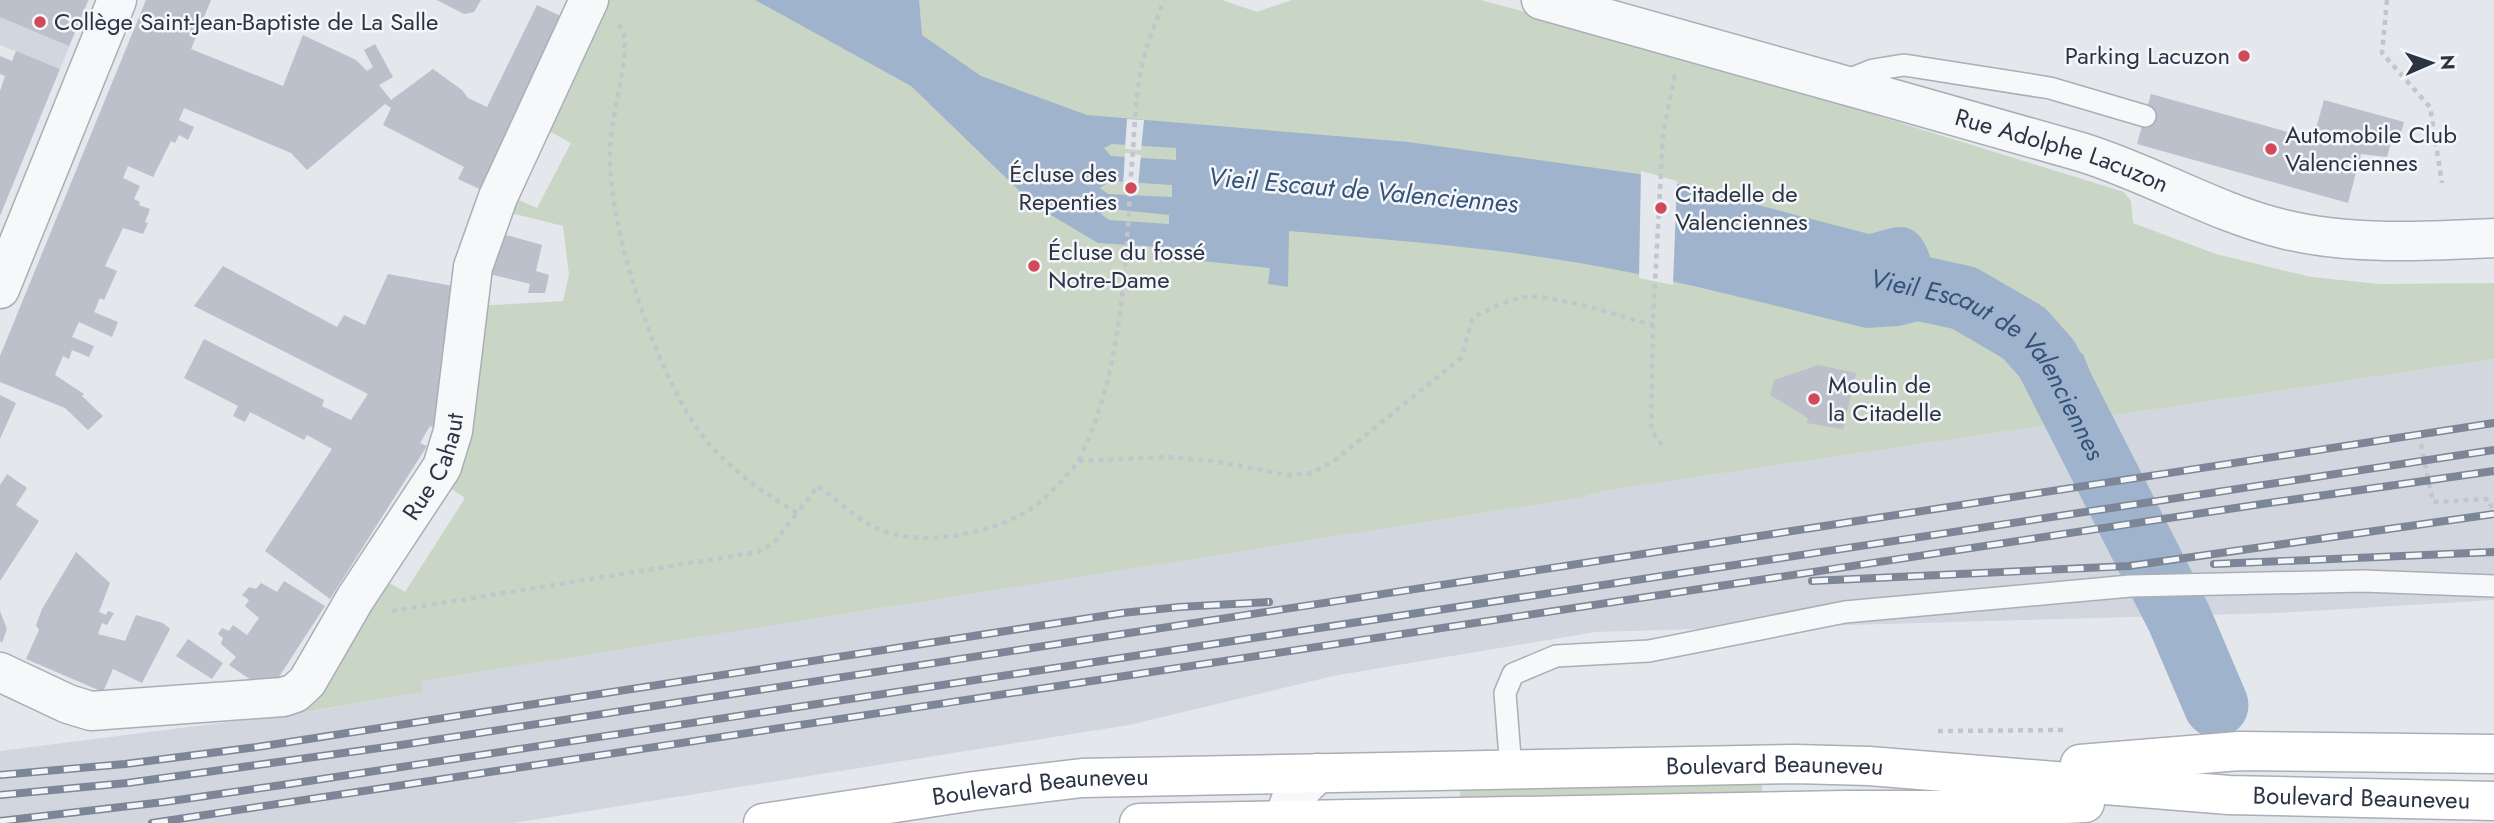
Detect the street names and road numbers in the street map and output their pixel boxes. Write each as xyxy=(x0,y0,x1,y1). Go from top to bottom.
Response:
street label: Rue Adolphe Lacuzon xyxy=(1951,99,2174,201)
street label: Rue Cahaut xyxy=(394,411,472,527)
street label: Boulevard Beauneveu xyxy=(1666,746,1885,784)
street label: Boulevard Beauneveu xyxy=(930,759,1149,814)
street label: Boulevard Beauneveu xyxy=(2252,778,2471,817)

